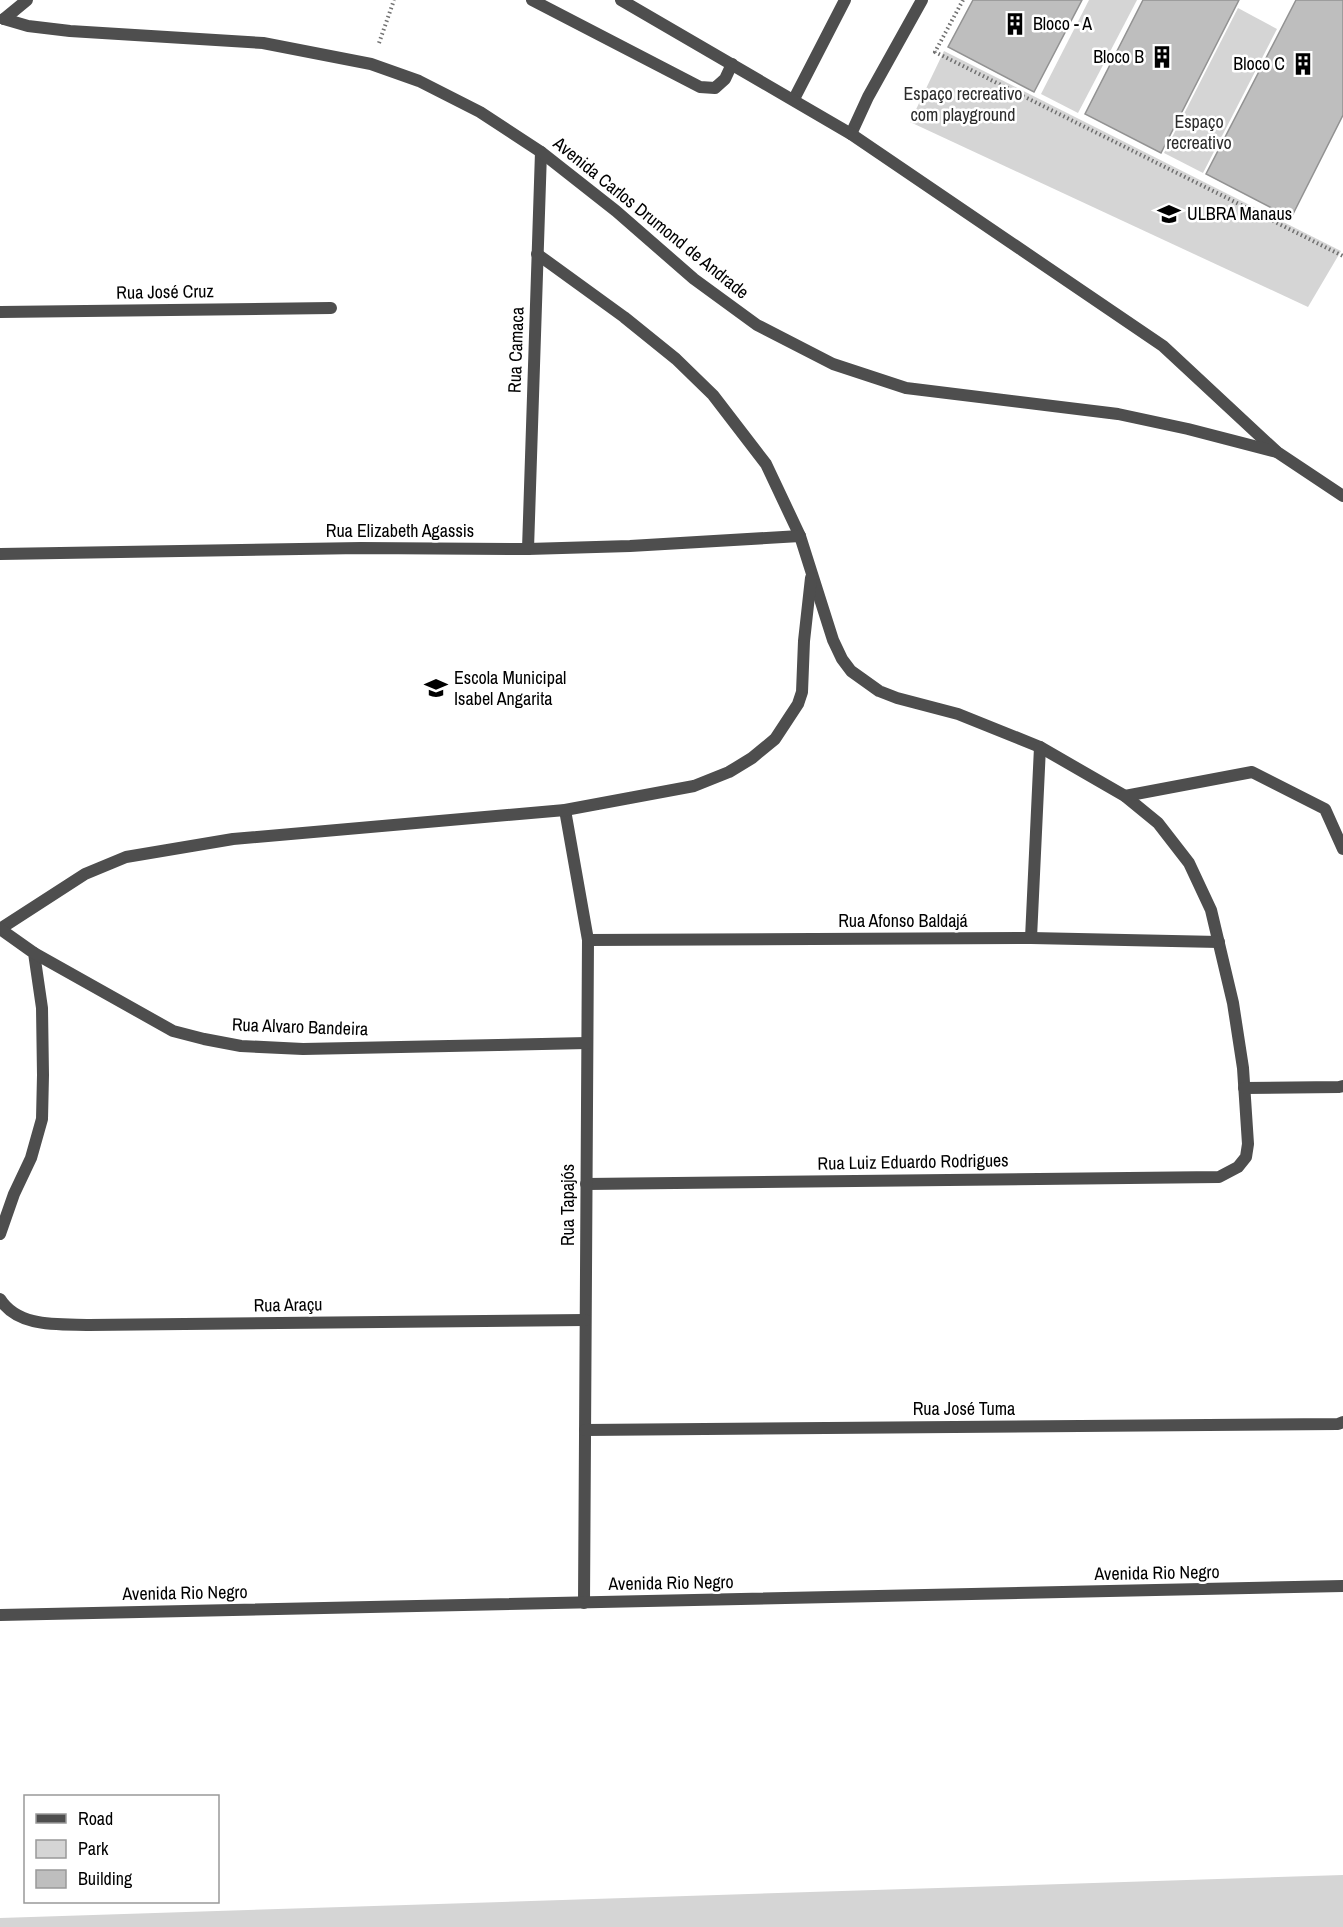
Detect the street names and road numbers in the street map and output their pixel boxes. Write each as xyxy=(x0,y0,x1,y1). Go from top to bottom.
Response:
street label: Avenida Carlos Drumond de Andrade xyxy=(547,130,754,304)
street label: Rua José Cruz xyxy=(116,278,214,305)
street label: Rua Camaca xyxy=(502,307,529,393)
street label: Rua Elizabeth Agassis xyxy=(326,518,474,543)
street label: Rua Afonso Baldajá xyxy=(838,908,968,933)
street label: Rua Alvaro Bandeira xyxy=(232,1012,369,1041)
street label: Rua Luiz Eduardo Rodrigues xyxy=(817,1147,1009,1176)
street label: Rua Tapajós xyxy=(555,1164,580,1246)
street label: Rua Araçu xyxy=(253,1291,323,1318)
street label: Rua José Tuma xyxy=(913,1396,1015,1421)
street label: Avenida Rio Negro xyxy=(1093,1559,1220,1586)
street label: Avenida Rio Negro xyxy=(607,1569,734,1596)
street label: Avenida Rio Negro xyxy=(121,1579,248,1606)

